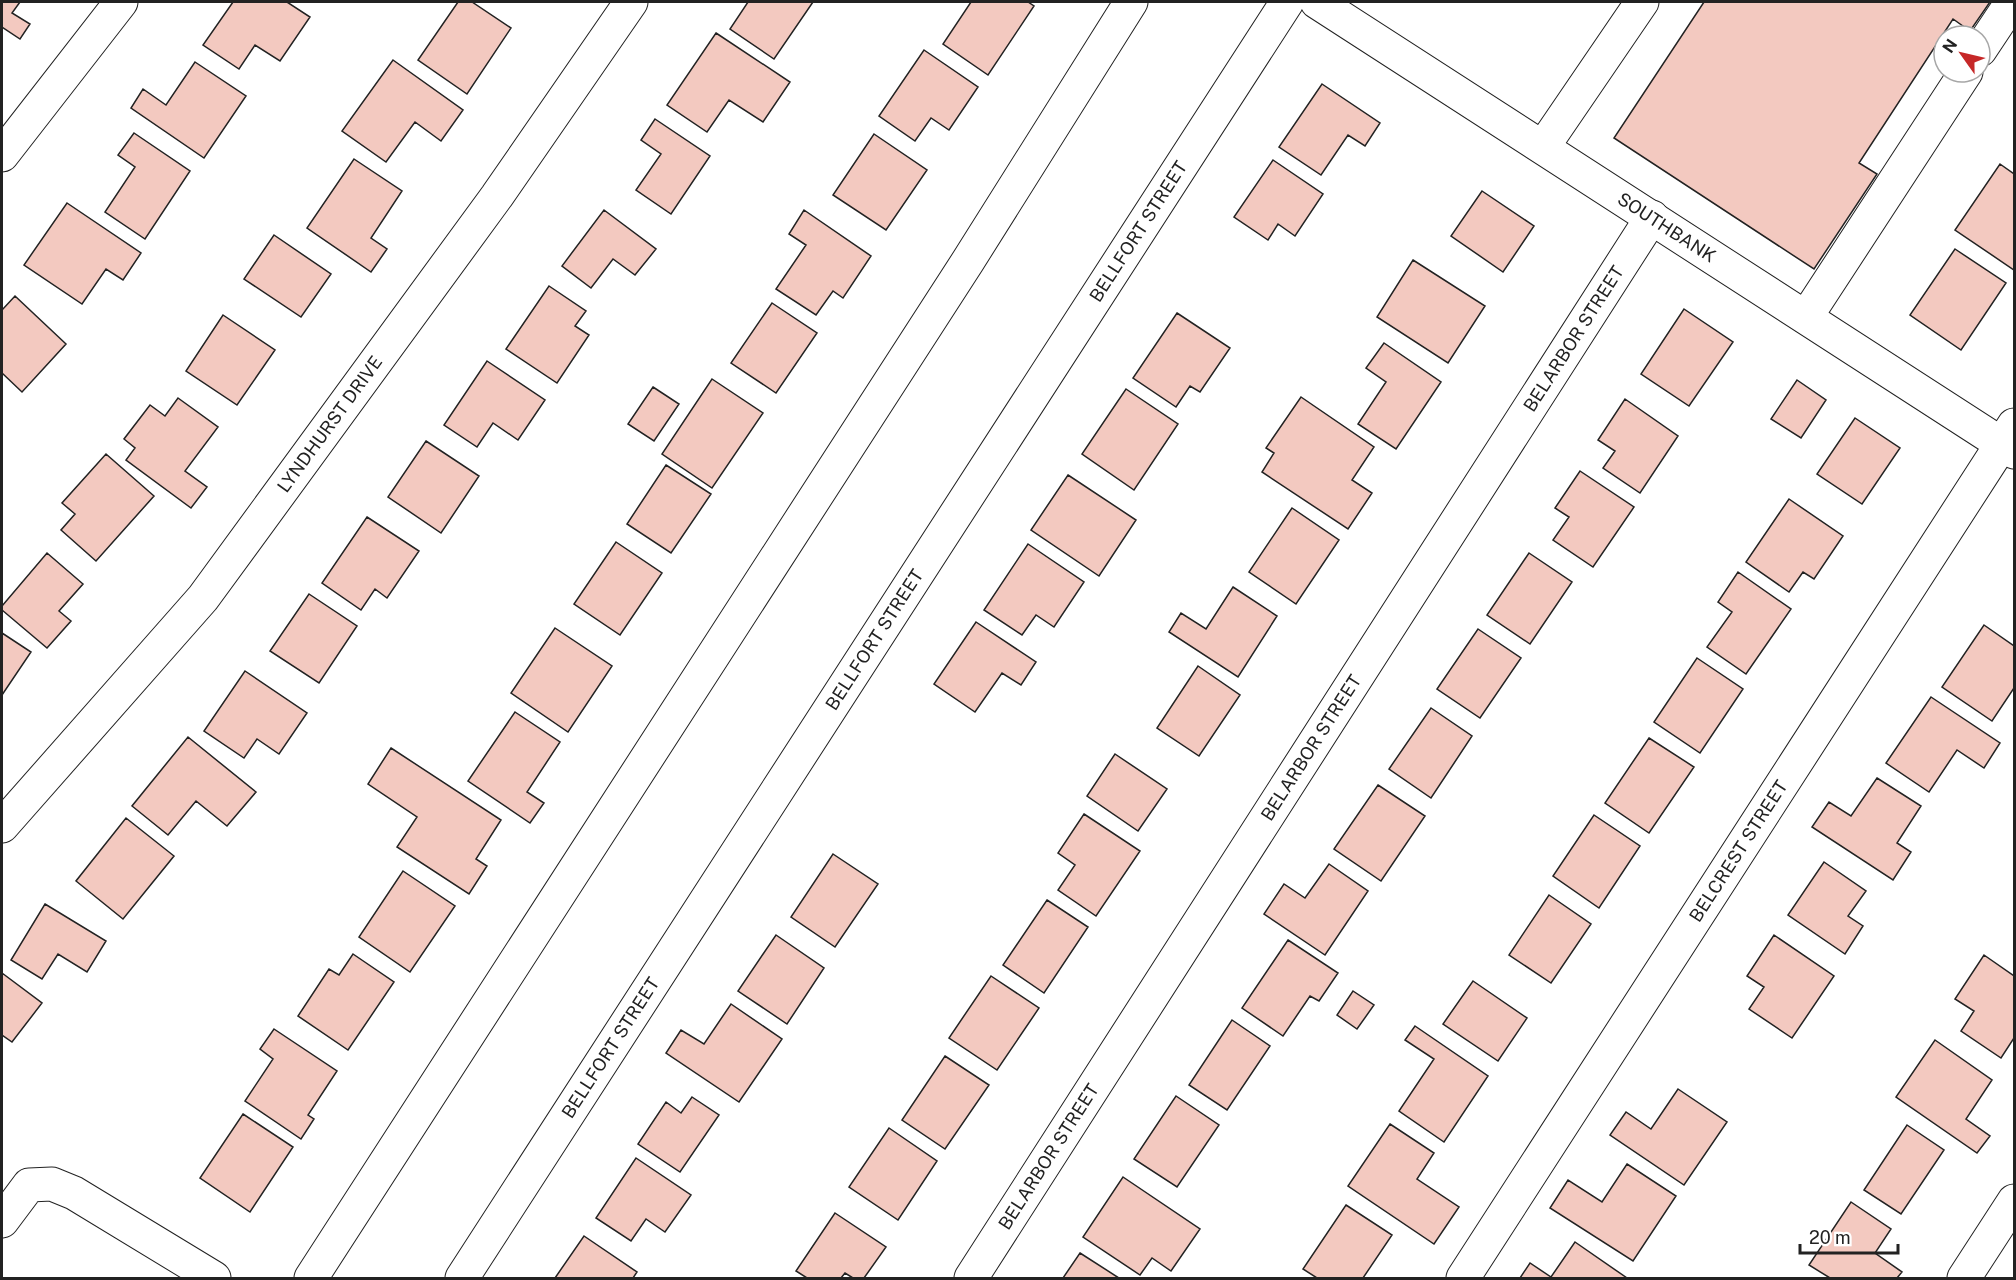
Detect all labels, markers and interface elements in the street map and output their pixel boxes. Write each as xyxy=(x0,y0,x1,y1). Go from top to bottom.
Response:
north arrow xyxy=(1932,24,1992,84)
text: N xyxy=(1939,35,1961,56)
street label: BELLFORT STREET xyxy=(1085,157,1191,306)
street label: SOUTHBANK xyxy=(1614,188,1720,267)
street label: BELARBOR STREET xyxy=(1519,261,1628,415)
street label: LYNDHURST DRIVE xyxy=(273,352,386,496)
street label: BELLFORT STREET xyxy=(821,565,928,714)
street label: BELARBOR STREET xyxy=(1256,670,1366,824)
street label: BELCREST STREET xyxy=(1685,776,1792,926)
street label: BELLFORT STREET xyxy=(557,973,664,1122)
street label: BELARBOR STREET xyxy=(994,1079,1103,1233)
scale bar xyxy=(1800,1217,1898,1255)
text: 20 m xyxy=(1809,1227,1851,1248)

